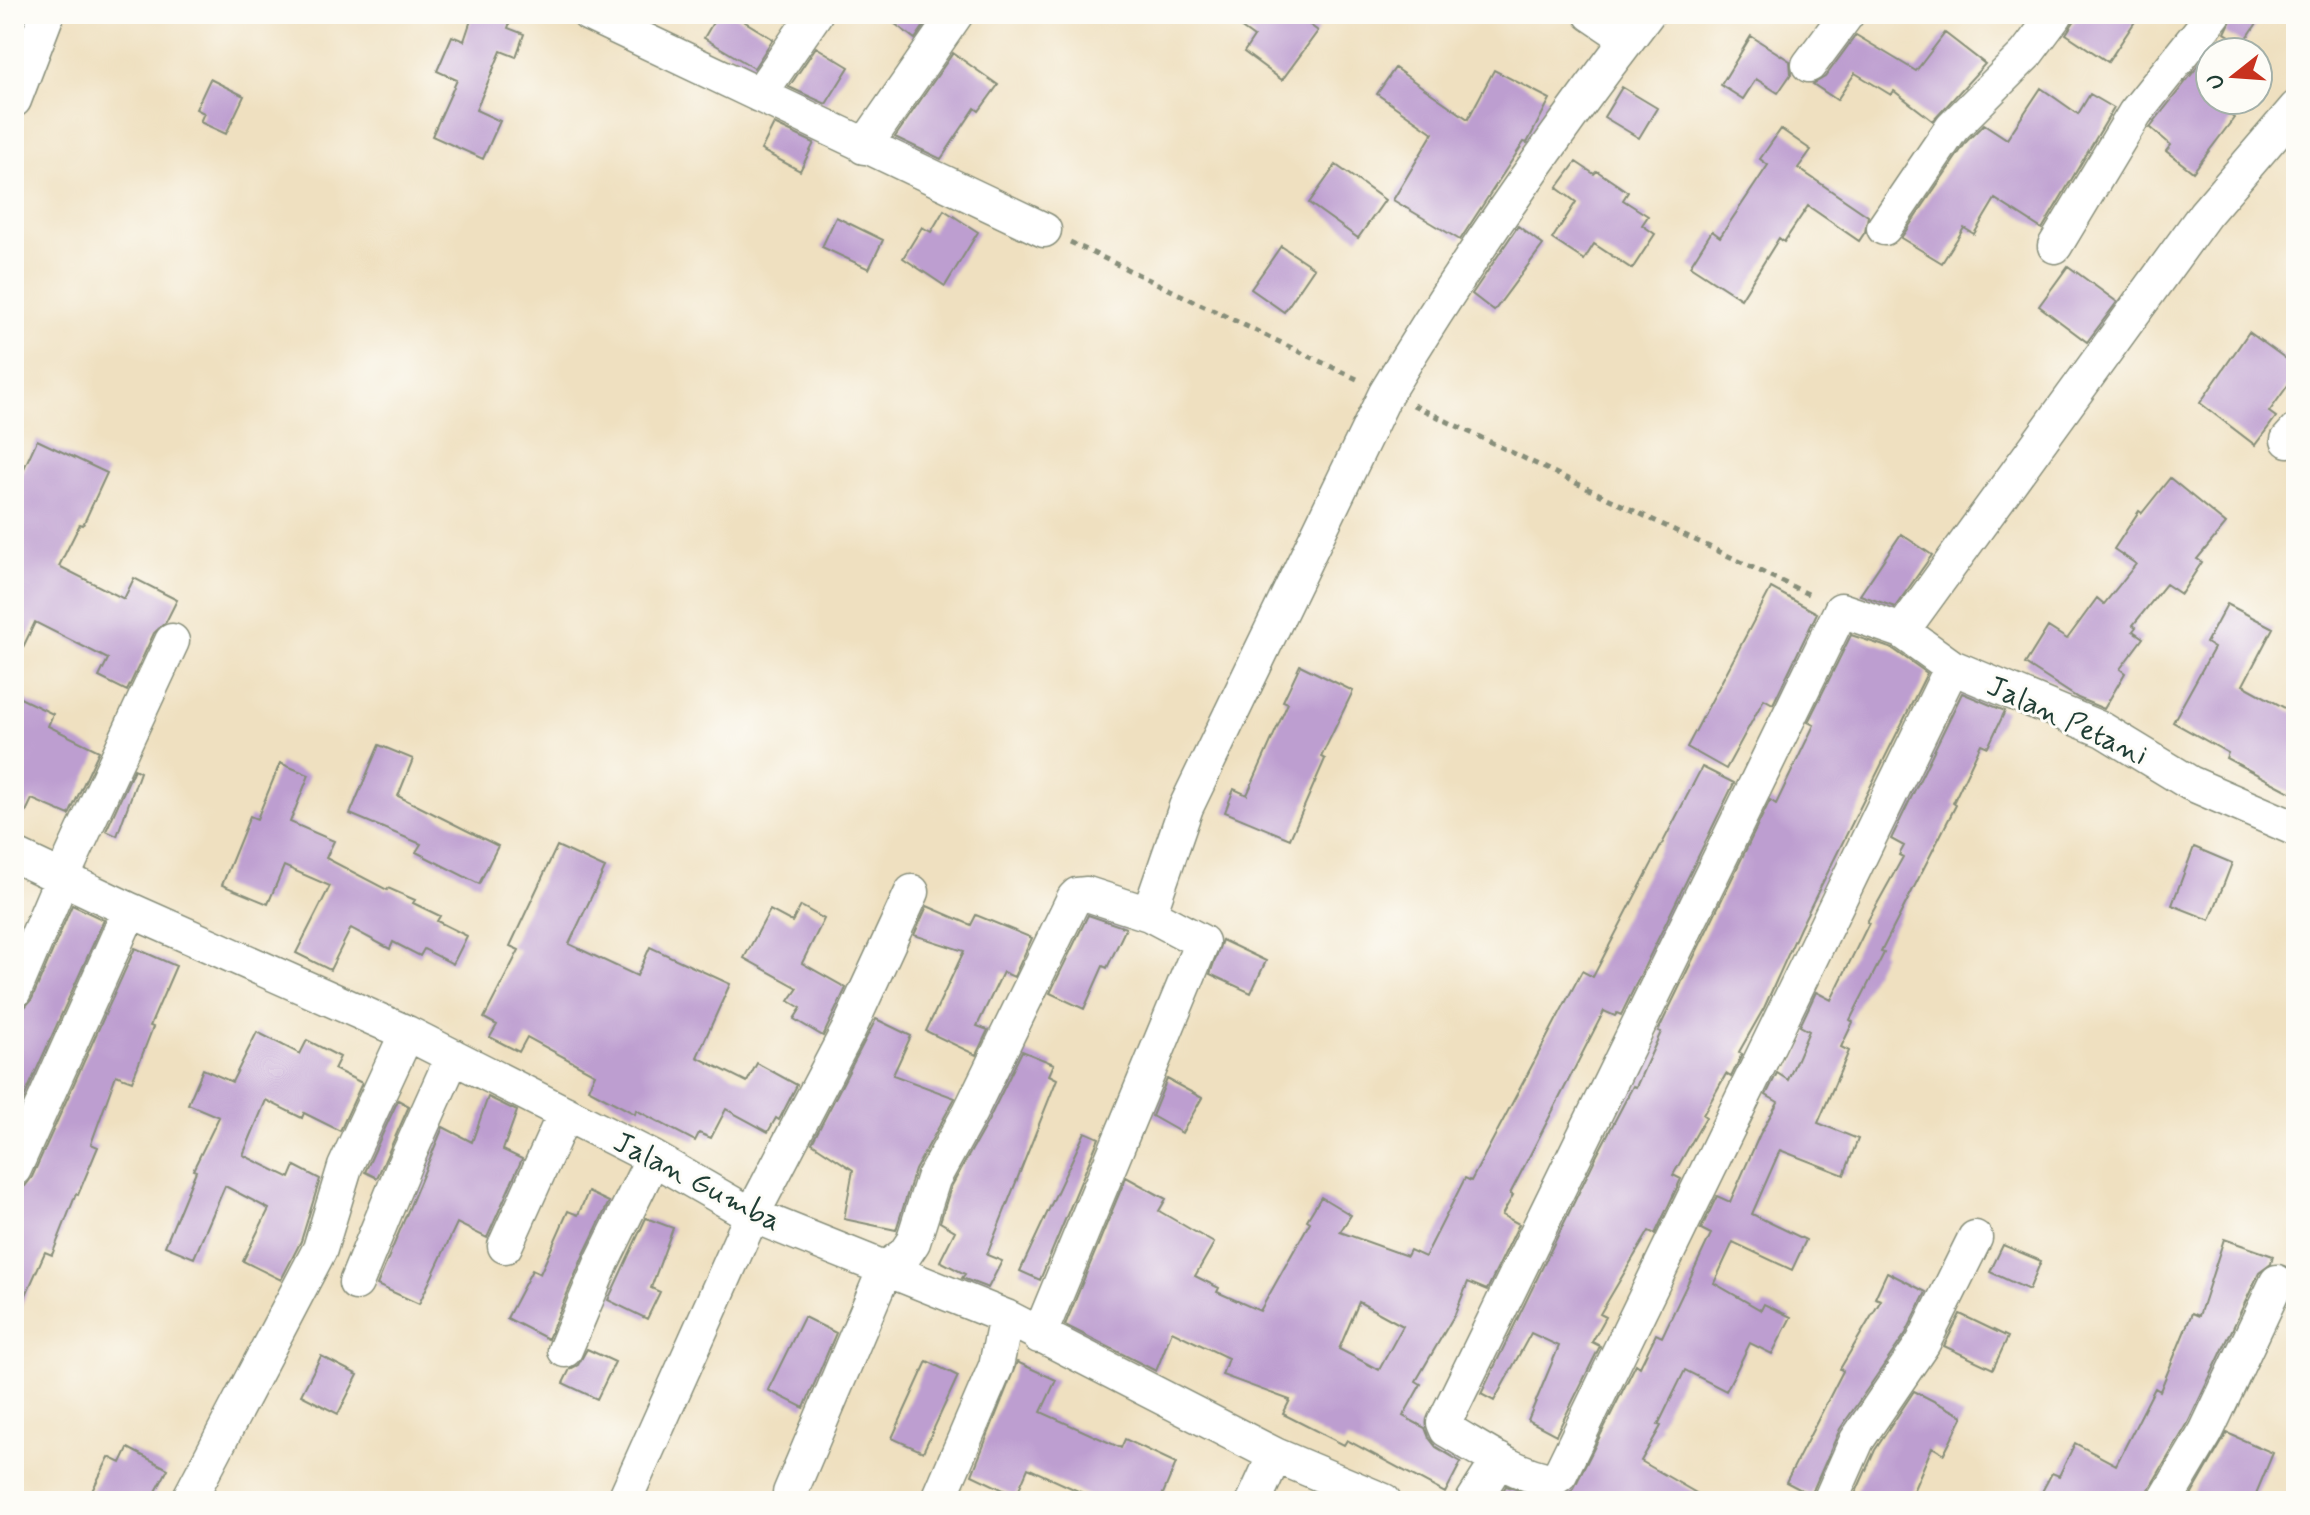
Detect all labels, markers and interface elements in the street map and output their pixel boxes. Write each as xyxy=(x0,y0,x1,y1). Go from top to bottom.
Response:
north arrow xyxy=(2194,36,2274,116)
text: U xyxy=(2201,70,2232,92)
street label: Jalan Petani xyxy=(1980,667,2154,775)
street label: Jalan Gumba xyxy=(607,1123,787,1241)

